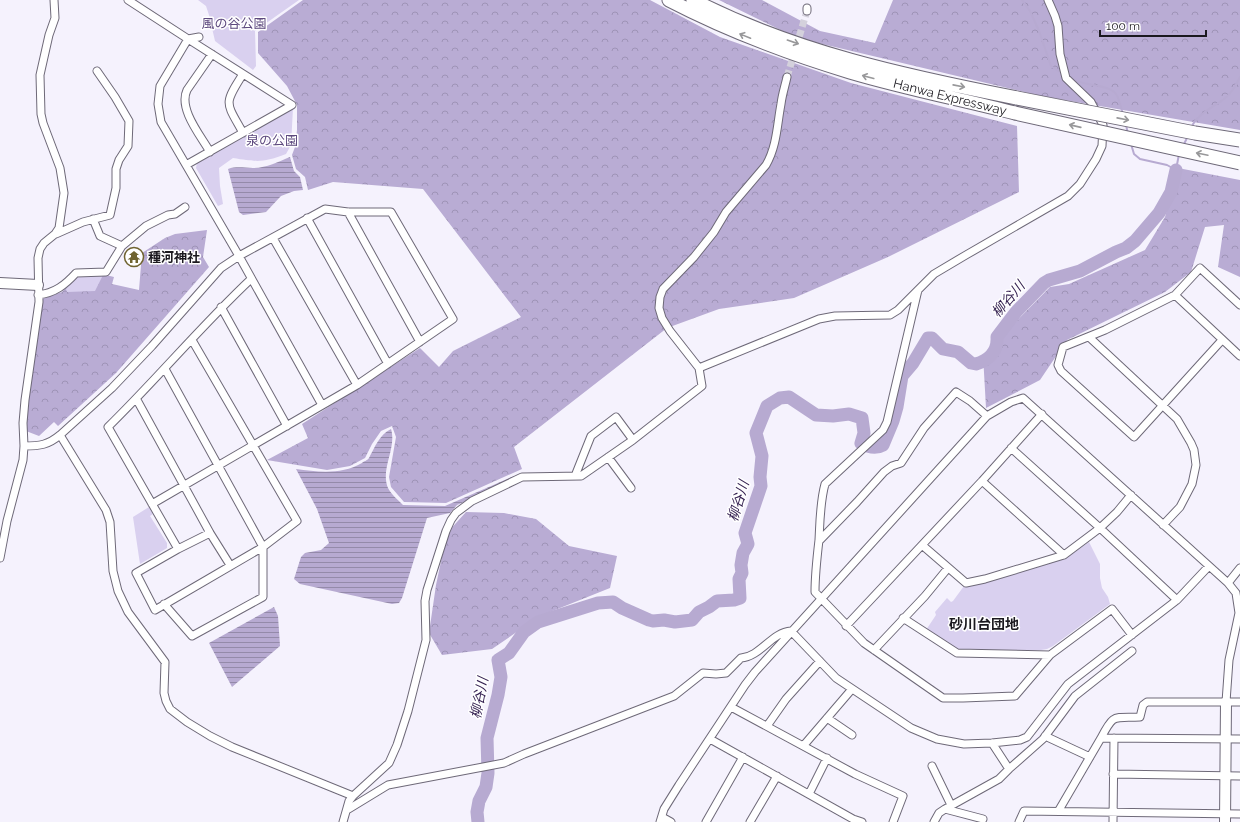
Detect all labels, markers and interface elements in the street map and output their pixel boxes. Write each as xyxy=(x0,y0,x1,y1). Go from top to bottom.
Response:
scale bar xyxy=(1100,12,1206,38)
park label: 風の谷公園 xyxy=(201,16,267,31)
text: 100 m xyxy=(1106,19,1140,33)
one-way arrow xyxy=(740,31,752,39)
one-way arrow xyxy=(787,39,799,47)
one-way arrow xyxy=(862,73,875,80)
street label: Hanwa Expressway xyxy=(892,76,1008,118)
one-way arrow xyxy=(952,83,965,91)
one-way arrow xyxy=(1117,115,1130,123)
one-way arrow xyxy=(1069,122,1082,130)
park label: 泉の公園 xyxy=(246,133,298,148)
one-way arrow xyxy=(1195,150,1208,158)
temple icon: 種河神社 xyxy=(123,246,145,268)
place label: 種河神社 xyxy=(148,250,200,265)
water label: 柳谷川 xyxy=(988,276,1029,320)
water label: 柳谷川 xyxy=(724,477,752,523)
district label: 砂川台団地 xyxy=(949,616,1019,632)
water label: 柳谷川 xyxy=(467,674,491,720)

